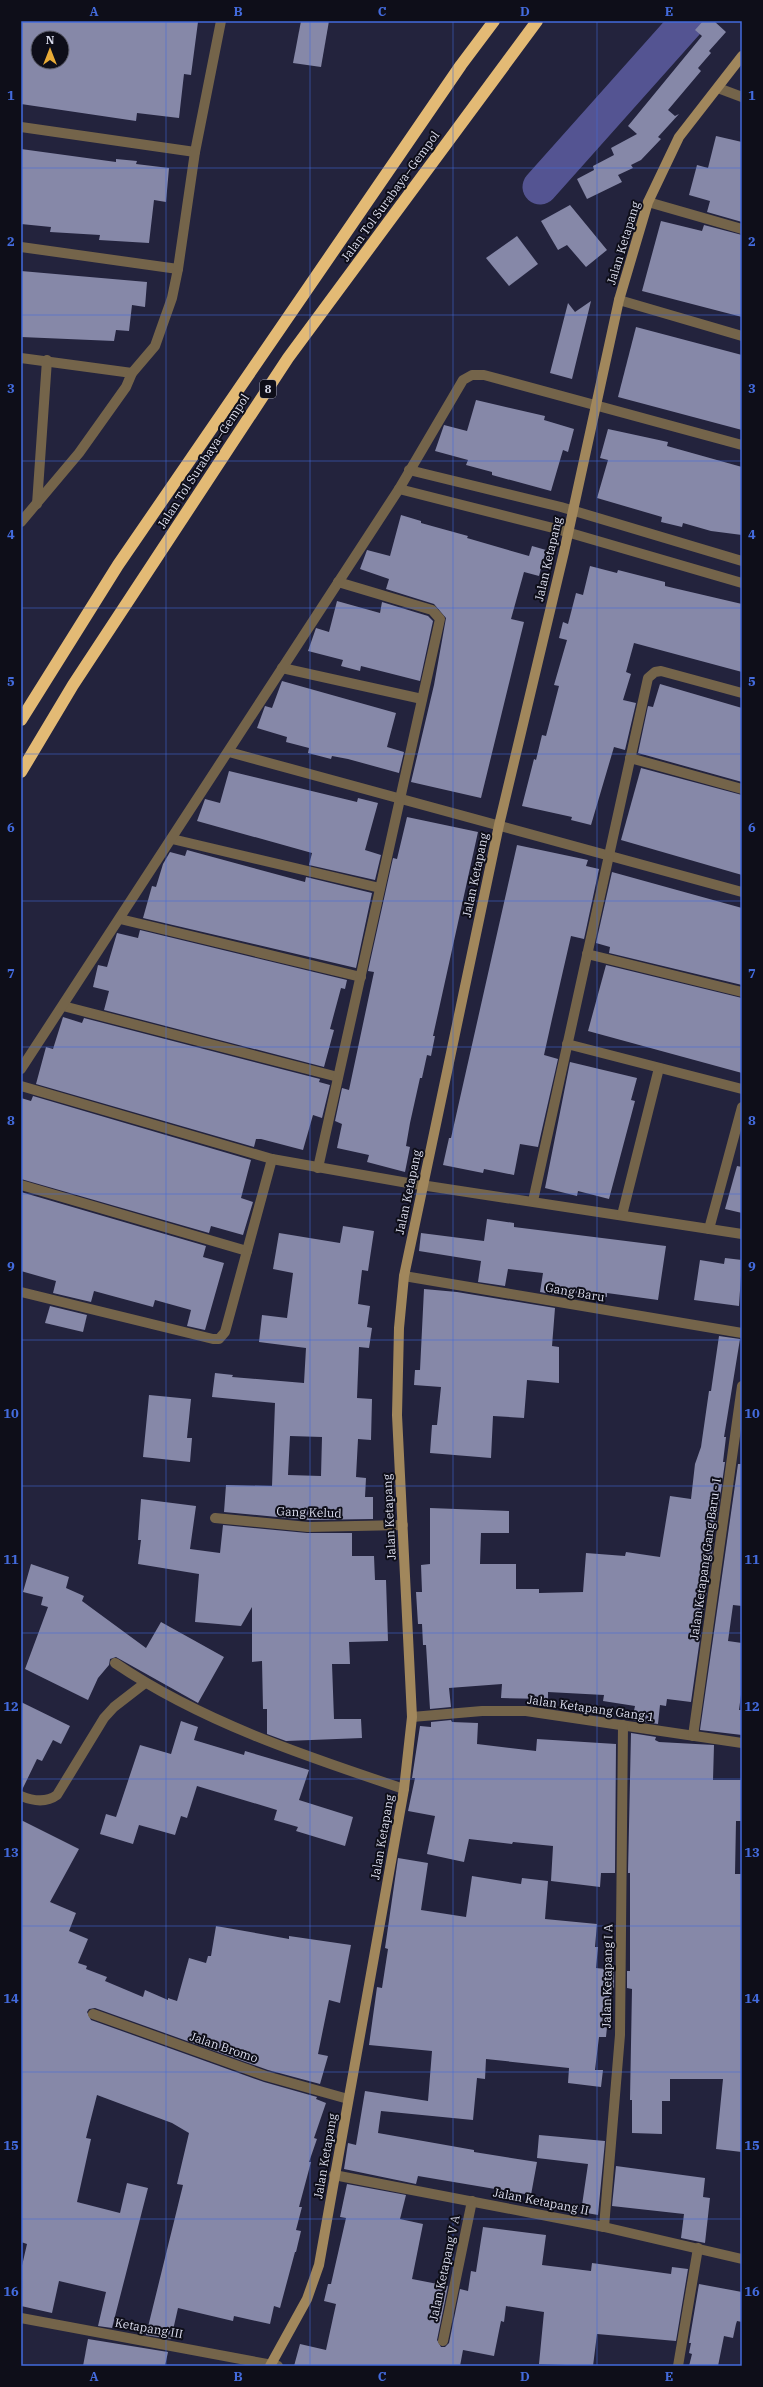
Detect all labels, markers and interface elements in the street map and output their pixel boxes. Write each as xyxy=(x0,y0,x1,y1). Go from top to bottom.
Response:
text: A xyxy=(89,3,99,20)
text: B xyxy=(233,3,243,20)
text: C xyxy=(378,3,387,20)
text: D xyxy=(520,3,530,20)
text: E xyxy=(665,3,673,20)
north arrow xyxy=(30,30,70,70)
text: N xyxy=(46,33,55,47)
text: 1 xyxy=(7,87,15,104)
text: 1 xyxy=(748,87,756,104)
street label: Jalan Tol Surabaya–Gempol xyxy=(338,128,443,264)
street label: Jalan Ketapang xyxy=(603,199,643,286)
text: 2 xyxy=(7,233,15,250)
text: 2 xyxy=(748,233,756,250)
text: 3 xyxy=(7,380,15,397)
road number: 8 xyxy=(260,380,276,398)
text: 3 xyxy=(748,380,756,397)
street label: Jalan Tol Surabaya–Gempol xyxy=(154,391,252,531)
street label: Jalan Ketapang xyxy=(531,515,565,603)
text: 4 xyxy=(7,526,15,543)
text: 4 xyxy=(748,526,756,543)
text: 5 xyxy=(7,673,15,690)
text: 5 xyxy=(748,673,756,690)
text: 6 xyxy=(7,819,15,836)
text: 6 xyxy=(748,819,756,836)
street label: Jalan Ketapang xyxy=(459,831,491,919)
text: 7 xyxy=(7,965,15,982)
text: 7 xyxy=(748,965,756,982)
text: 8 xyxy=(7,1112,15,1129)
text: 8 xyxy=(748,1112,756,1129)
street label: Jalan Ketapang xyxy=(392,1148,424,1236)
text: 9 xyxy=(7,1258,15,1275)
text: 9 xyxy=(748,1258,756,1275)
street label: Gang Baru xyxy=(544,1279,606,1305)
text: 10 xyxy=(3,1405,19,1422)
text: 10 xyxy=(744,1405,760,1422)
street label: Jalan Ketapang xyxy=(379,1473,399,1560)
street label: Jalan Ketapang Gang Baru - I xyxy=(686,1477,724,1641)
street label: Gang Kelud xyxy=(276,1503,342,1521)
text: 11 xyxy=(3,1551,19,1568)
text: 11 xyxy=(744,1551,760,1568)
street label: Jalan Ketapang Gang 1 xyxy=(526,1692,656,1724)
text: 12 xyxy=(3,1698,19,1715)
text: 12 xyxy=(744,1698,760,1715)
street label: Jalan Ketapang xyxy=(367,1793,397,1881)
text: 13 xyxy=(3,1844,19,1861)
text: 13 xyxy=(744,1844,760,1861)
street label: Jalan Ketapang I A xyxy=(599,1923,615,2028)
text: 14 xyxy=(3,1990,19,2007)
text: 14 xyxy=(744,1990,760,2007)
street label: Jalan Bromo xyxy=(188,2028,260,2066)
street label: Jalan Ketapang xyxy=(310,2112,340,2200)
text: 15 xyxy=(3,2137,19,2154)
text: 15 xyxy=(744,2137,760,2154)
street label: Jalan Ketapang II xyxy=(492,2184,590,2218)
street label: Jalan Ketapang V A xyxy=(425,2213,463,2322)
text: 16 xyxy=(3,2283,19,2300)
text: 16 xyxy=(744,2283,760,2300)
street label: Ketapang III xyxy=(114,2315,184,2341)
text: A xyxy=(89,2368,99,2385)
text: B xyxy=(233,2368,243,2385)
text: C xyxy=(378,2368,387,2385)
text: D xyxy=(520,2368,530,2385)
text: E xyxy=(665,2368,673,2385)

